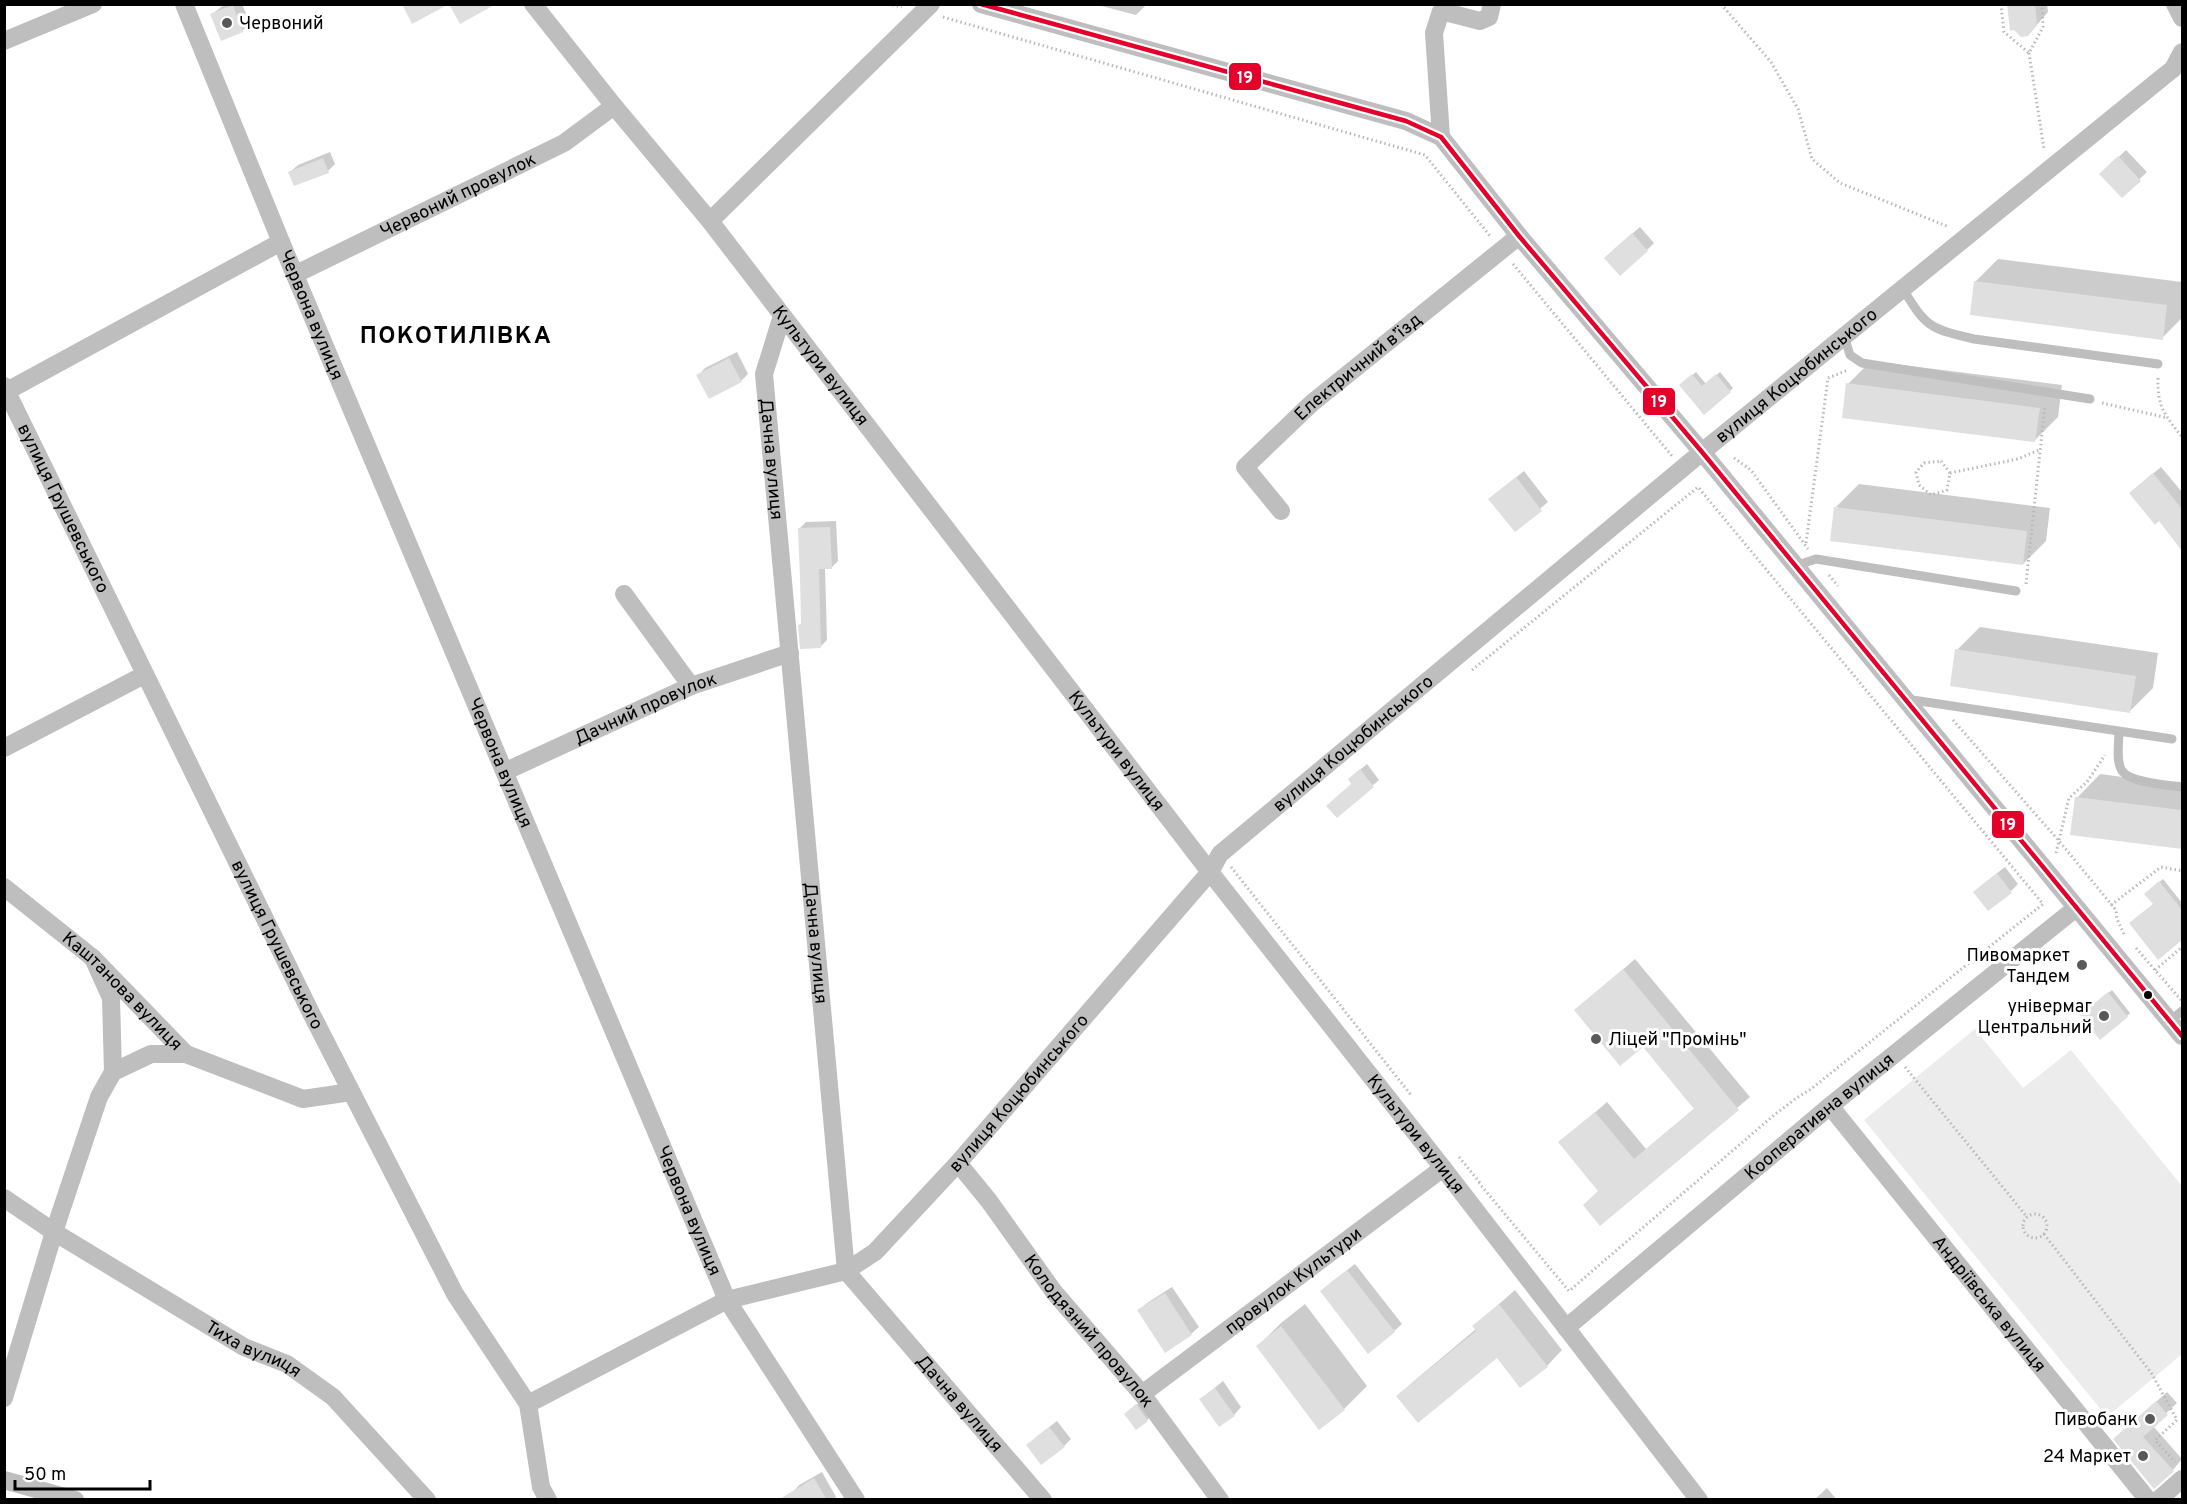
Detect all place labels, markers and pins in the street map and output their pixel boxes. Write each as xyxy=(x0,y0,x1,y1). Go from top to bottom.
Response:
place label: Червоний xyxy=(239,13,324,36)
marker: Червоний xyxy=(220,16,234,30)
place label: Пивомаркет Тандем xyxy=(1967,945,2070,989)
marker: Пивомаркет Тандем xyxy=(2075,958,2089,972)
unlabelled marker xyxy=(2142,989,2154,1001)
place label: універмаг Центральний xyxy=(1978,996,2092,1040)
marker: універмаг Центральний xyxy=(2097,1009,2111,1023)
place label: Ліцей "Промінь" xyxy=(1608,1029,1747,1052)
marker: Ліцей "Промінь" xyxy=(1589,1032,1603,1046)
place label: Пивобанк xyxy=(2054,1409,2138,1432)
marker: Пивобанк xyxy=(2143,1412,2157,1426)
place label: 24 Маркет xyxy=(2043,1446,2131,1469)
marker: 24 Маркет xyxy=(2136,1449,2150,1463)

